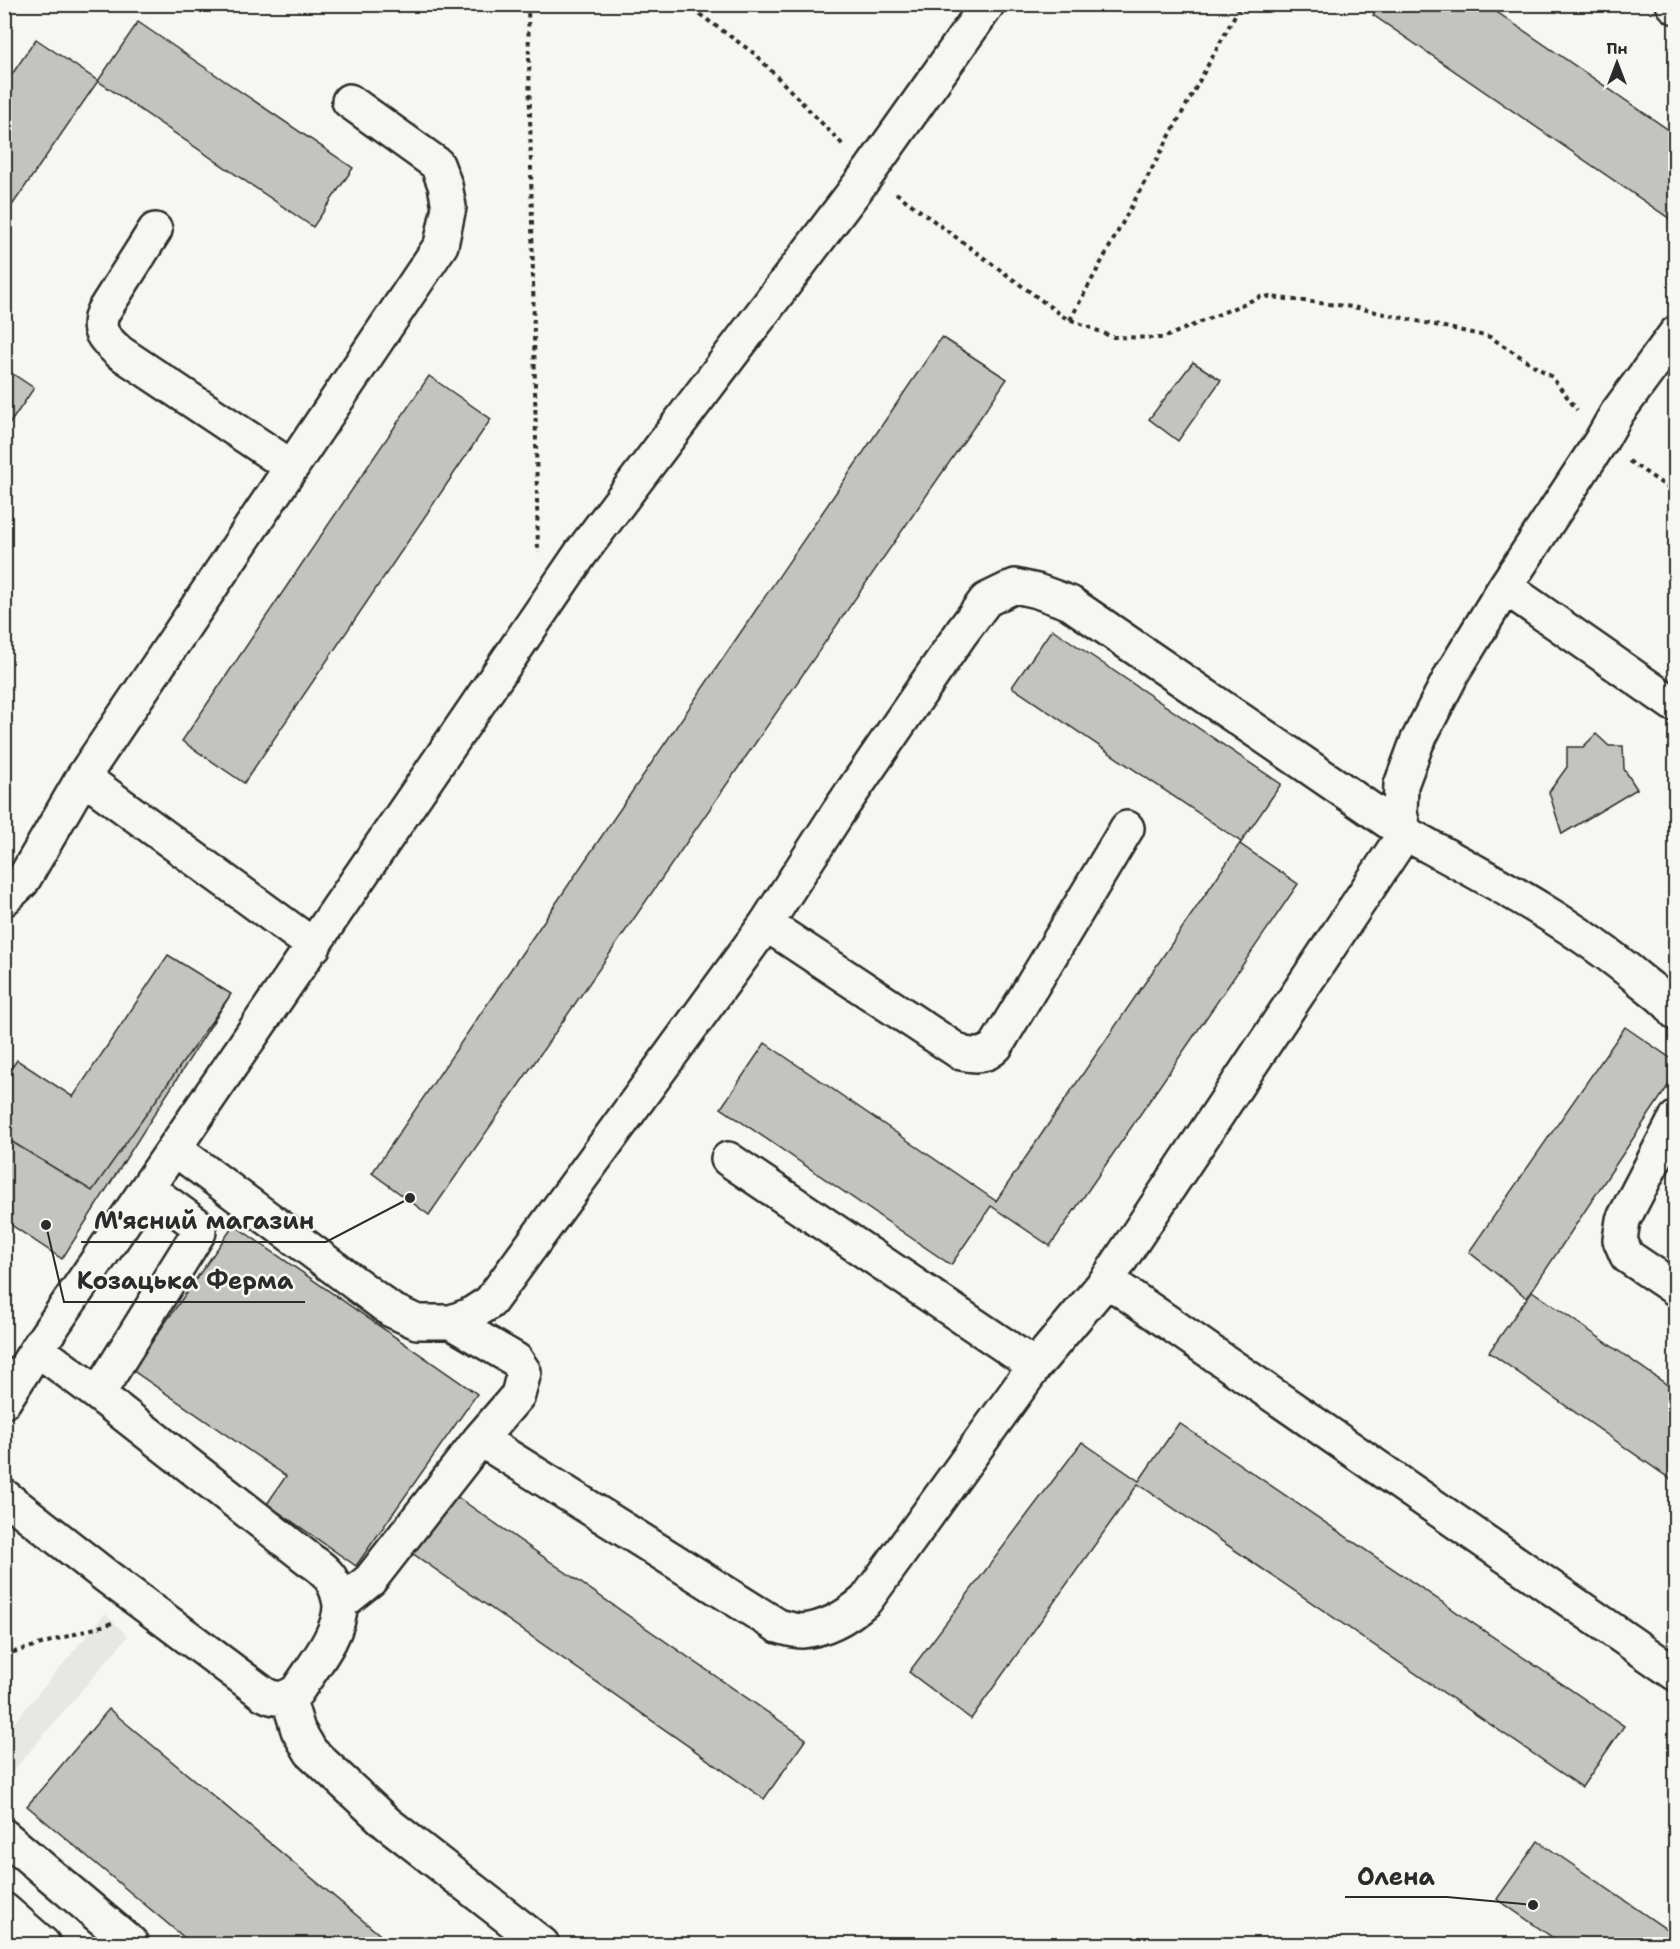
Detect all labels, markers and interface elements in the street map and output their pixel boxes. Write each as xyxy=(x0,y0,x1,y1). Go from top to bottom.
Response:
north arrow xyxy=(1587,33,1647,93)
text: Пн xyxy=(1606,38,1628,59)
callout: М'ясний магазин xyxy=(81,1200,326,1242)
text: М'ясний магазин xyxy=(94,1205,314,1237)
callout: Козацька Ферма xyxy=(64,1260,305,1302)
text: Козацька Ферма xyxy=(77,1265,294,1297)
callout: Олена xyxy=(1345,1855,1447,1897)
text: Олена xyxy=(1357,1861,1436,1893)

